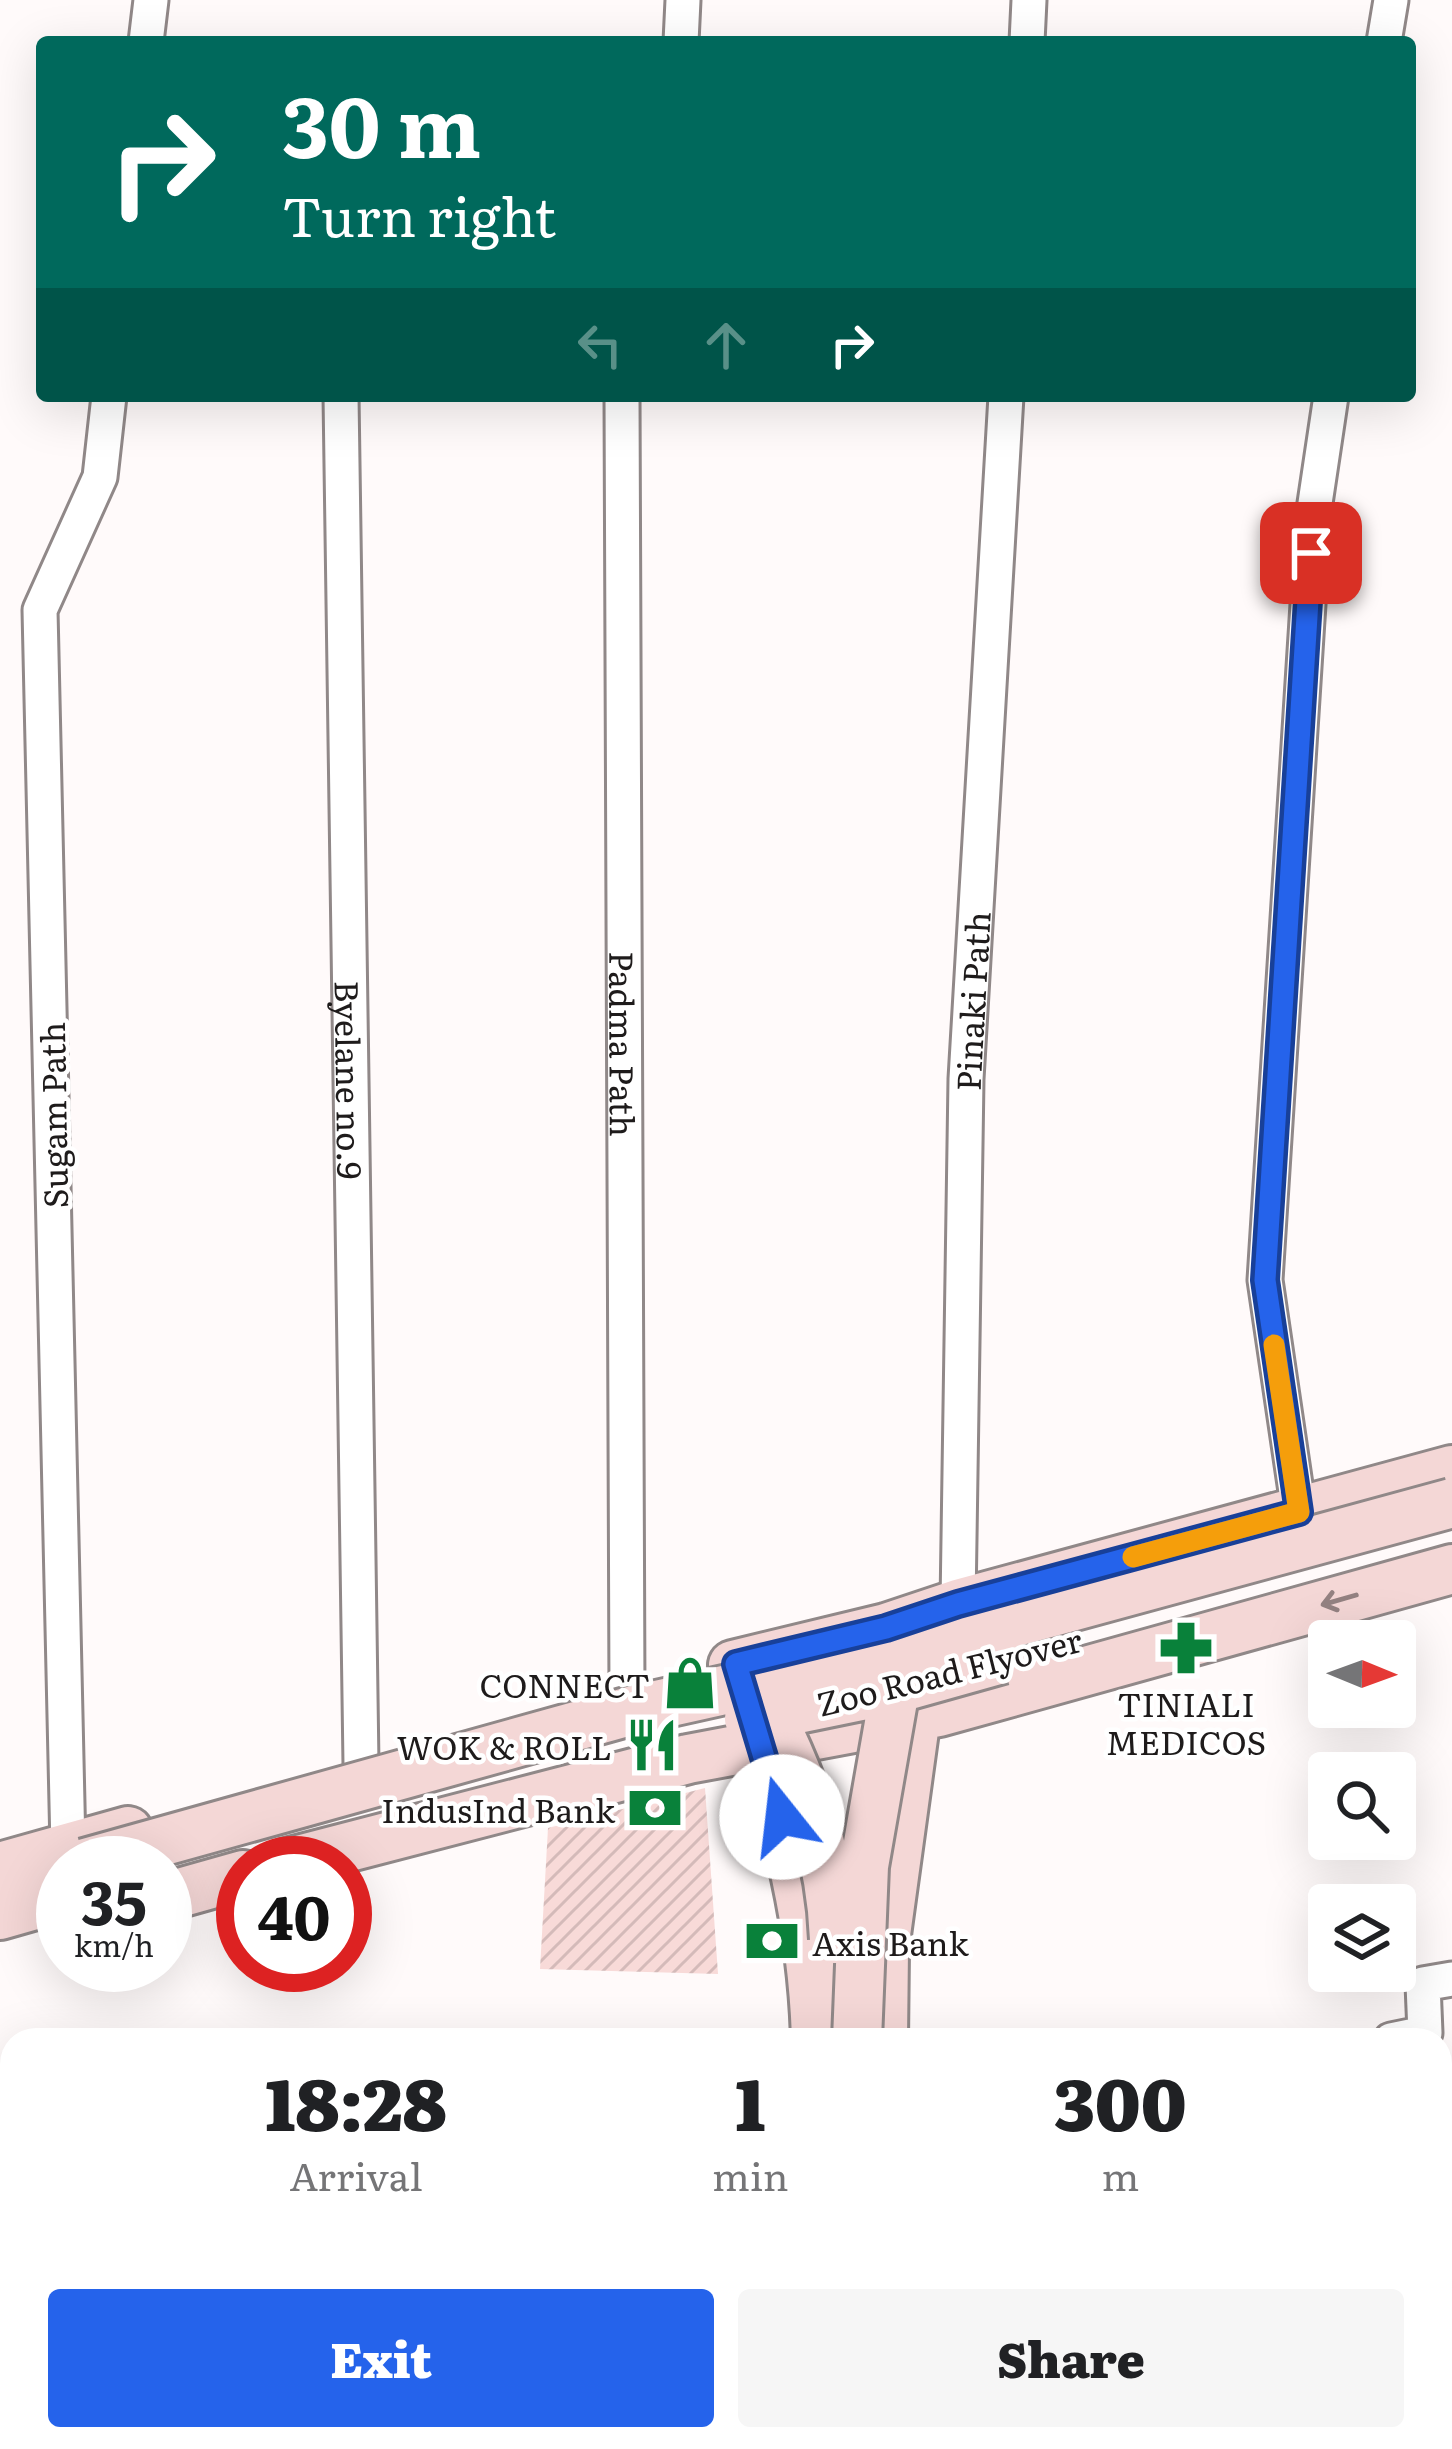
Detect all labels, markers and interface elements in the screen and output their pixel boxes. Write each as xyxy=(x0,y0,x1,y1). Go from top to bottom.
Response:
text: 30 m xyxy=(282,59,481,184)
icon: right xyxy=(84,84,240,240)
text: Turn right xyxy=(282,173,556,254)
icon: left xyxy=(567,312,633,378)
icon: ahead xyxy=(693,312,759,378)
icon: right xyxy=(819,312,885,378)
pin xyxy=(1260,502,1362,604)
icon: arrive xyxy=(1278,520,1344,586)
street label: Pinaki Path xyxy=(941,910,1000,1092)
street label: Padma Path xyxy=(600,951,649,1137)
street label: Byelane no.9 xyxy=(325,980,377,1180)
street label: Sugam Path xyxy=(26,1021,78,1209)
one-way arrow xyxy=(1321,1591,1359,1613)
street label: Zoo Road Flyover xyxy=(811,1613,1087,1727)
pharmacy icon: TINIALI MEDICOS xyxy=(1157,1619,1215,1677)
north arrow xyxy=(1308,1620,1416,1728)
map controls xyxy=(1308,1620,1416,1992)
shop icon: CONNECT xyxy=(661,1654,719,1712)
place label: CONNECT xyxy=(479,1659,650,1708)
place label: TINIALI MEDICOS xyxy=(1106,1678,1266,1765)
restaurant icon: WOK & ROLL xyxy=(623,1716,681,1774)
place label: WOK & ROLL xyxy=(397,1721,612,1770)
button: search xyxy=(1308,1752,1416,1860)
position arrow xyxy=(719,1754,845,1880)
bank icon: IndusInd Bank xyxy=(626,1779,684,1837)
place label: IndusInd Bank xyxy=(381,1784,616,1833)
speed limit sign: 40 xyxy=(216,1836,372,1992)
text: 35 xyxy=(81,1854,147,1943)
button: layers xyxy=(1308,1884,1416,1992)
bank icon: Axis Bank xyxy=(743,1912,801,1970)
place label: Axis Bank xyxy=(812,1917,970,1966)
text: km/h xyxy=(74,1922,154,1966)
text: 18:28 xyxy=(265,2046,447,2153)
text: 1 xyxy=(735,2046,765,2153)
text: 300 xyxy=(1054,2046,1187,2153)
text: Arrival xyxy=(289,2145,423,2203)
text: min xyxy=(712,2145,789,2203)
text: m xyxy=(1101,2145,1139,2203)
button: Exit xyxy=(48,2289,714,2427)
button: Share xyxy=(738,2289,1404,2427)

